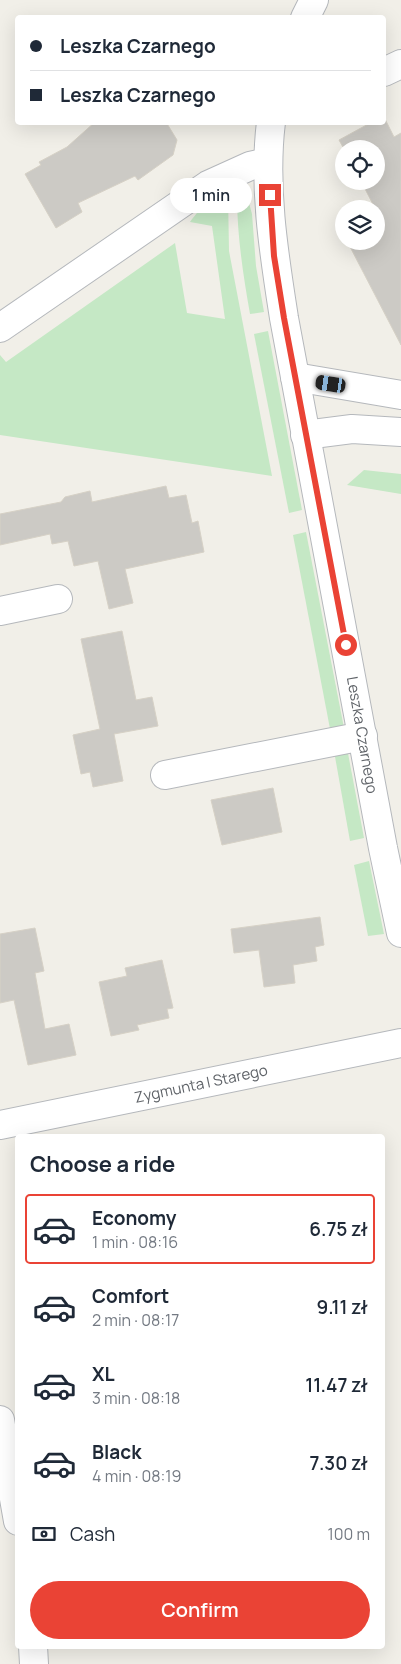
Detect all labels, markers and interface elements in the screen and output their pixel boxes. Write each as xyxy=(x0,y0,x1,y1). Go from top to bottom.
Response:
text: Leszka Czarnego xyxy=(60,33,216,59)
text: Leszka Czarnego xyxy=(60,82,216,108)
map controls xyxy=(335,140,385,250)
button: locate xyxy=(335,140,385,190)
callout: 1 min xyxy=(170,178,252,212)
text: 1 min xyxy=(192,184,230,206)
route end xyxy=(259,184,281,206)
button: layers xyxy=(335,200,385,250)
car xyxy=(315,374,346,394)
route start xyxy=(335,634,357,656)
street label: Leszka Czarnego xyxy=(342,675,383,795)
street label: Zygmunta I Starego xyxy=(132,1059,269,1108)
text: Choose a ride xyxy=(30,1149,175,1179)
text: Economy xyxy=(92,1205,176,1231)
icon: car xyxy=(32,1207,77,1252)
text: 6.75 zł xyxy=(309,1216,368,1242)
text: 1 min · 08:16 xyxy=(92,1231,178,1253)
text: Comfort xyxy=(92,1283,169,1309)
icon: car xyxy=(32,1285,77,1330)
text: 9.11 zł xyxy=(317,1294,368,1320)
text: 2 min · 08:17 xyxy=(92,1309,179,1331)
text: XL xyxy=(92,1361,115,1387)
icon: car xyxy=(32,1363,77,1408)
text: 11.47 zł xyxy=(305,1372,368,1398)
text: 3 min · 08:18 xyxy=(92,1387,180,1409)
text: Black xyxy=(92,1439,141,1465)
icon: car xyxy=(32,1441,77,1486)
text: 7.30 zł xyxy=(310,1450,368,1476)
text: 4 min · 08:19 xyxy=(92,1465,181,1487)
icon: cash xyxy=(30,1520,58,1548)
text: Cash xyxy=(70,1521,115,1547)
text: 100 m xyxy=(327,1523,370,1545)
button: Confirm xyxy=(30,1581,370,1639)

